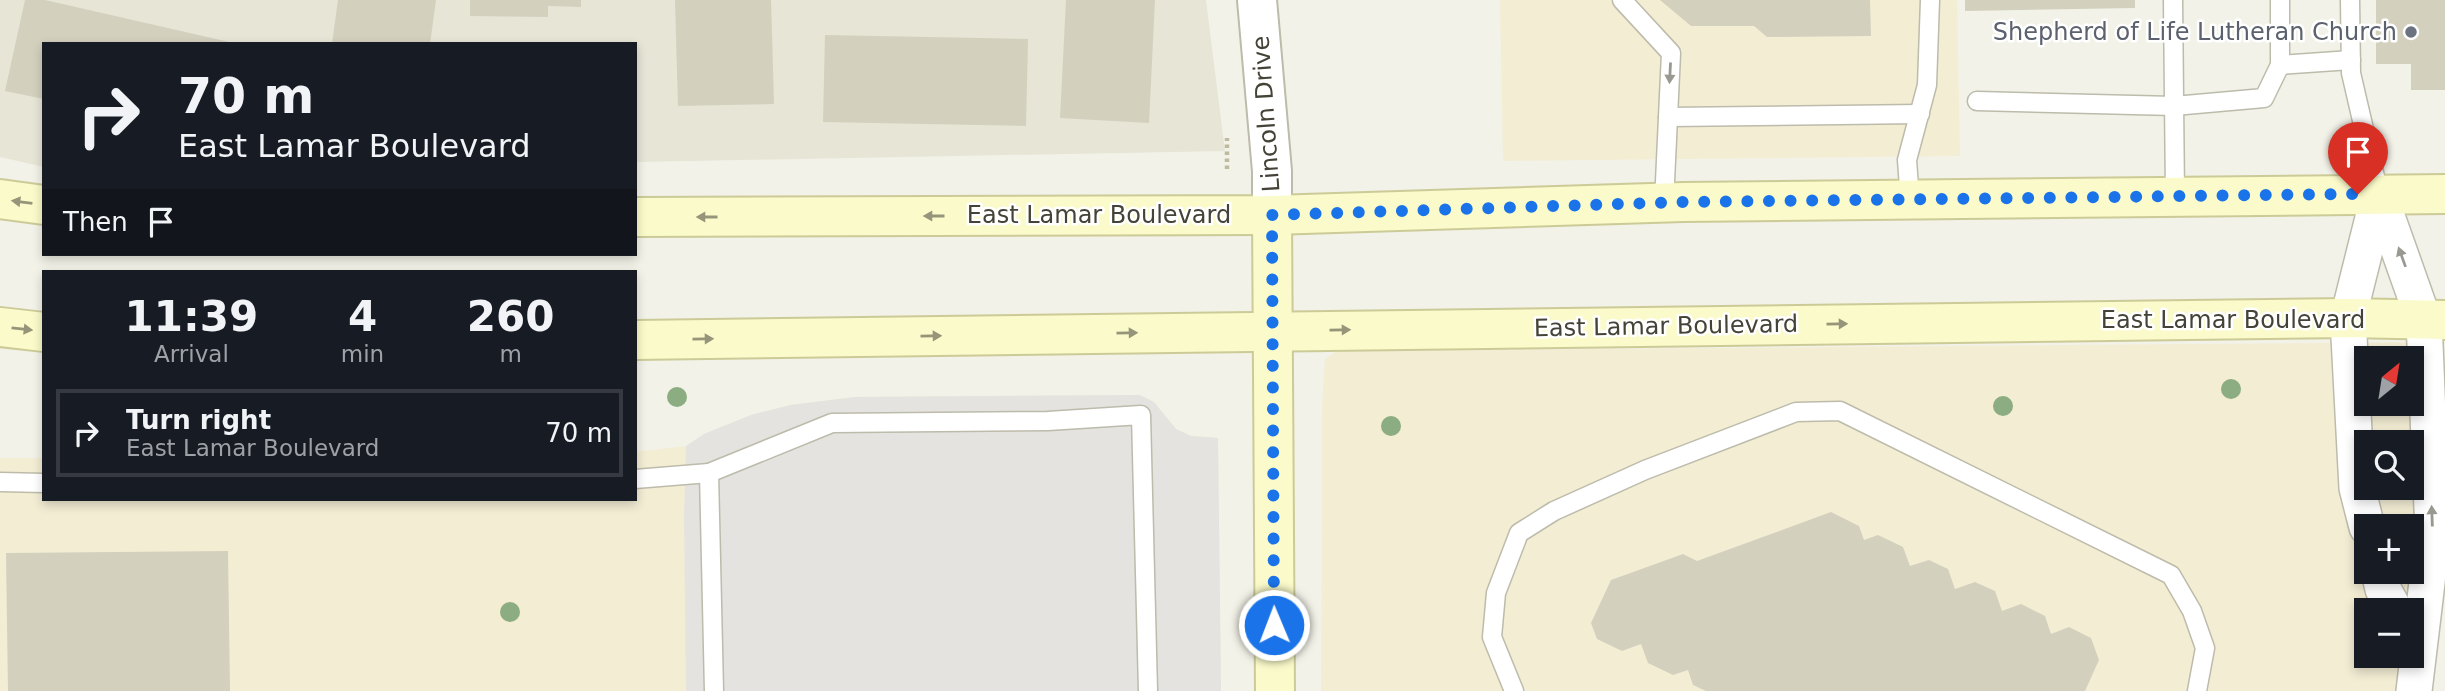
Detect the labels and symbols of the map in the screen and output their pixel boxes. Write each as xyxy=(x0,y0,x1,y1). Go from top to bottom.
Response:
place label: Shepherd of Life Lutheran Church xyxy=(1993,18,2397,46)
marker: Shepherd of Life Lutheran Church xyxy=(2403,24,2419,40)
street label: Lincoln Drive xyxy=(1247,35,1285,193)
one-way arrow xyxy=(1664,63,1675,85)
pin xyxy=(2328,122,2388,194)
one-way arrow xyxy=(11,197,33,208)
street label: East Lamar Boulevard xyxy=(967,201,1231,229)
one-way arrow xyxy=(923,210,945,222)
one-way arrow xyxy=(696,211,718,223)
one-way arrow xyxy=(2396,247,2407,268)
street label: East Lamar Boulevard xyxy=(2101,306,2365,334)
street label: East Lamar Boulevard xyxy=(1534,310,1798,342)
one-way arrow xyxy=(1826,318,1848,330)
one-way arrow xyxy=(11,324,33,335)
one-way arrow xyxy=(1329,324,1351,336)
one-way arrow xyxy=(1116,327,1138,339)
one-way arrow xyxy=(920,330,942,341)
one-way arrow xyxy=(693,333,715,345)
north arrow xyxy=(2354,346,2424,416)
one-way arrow xyxy=(2427,505,2438,527)
position arrow xyxy=(1237,588,1311,662)

